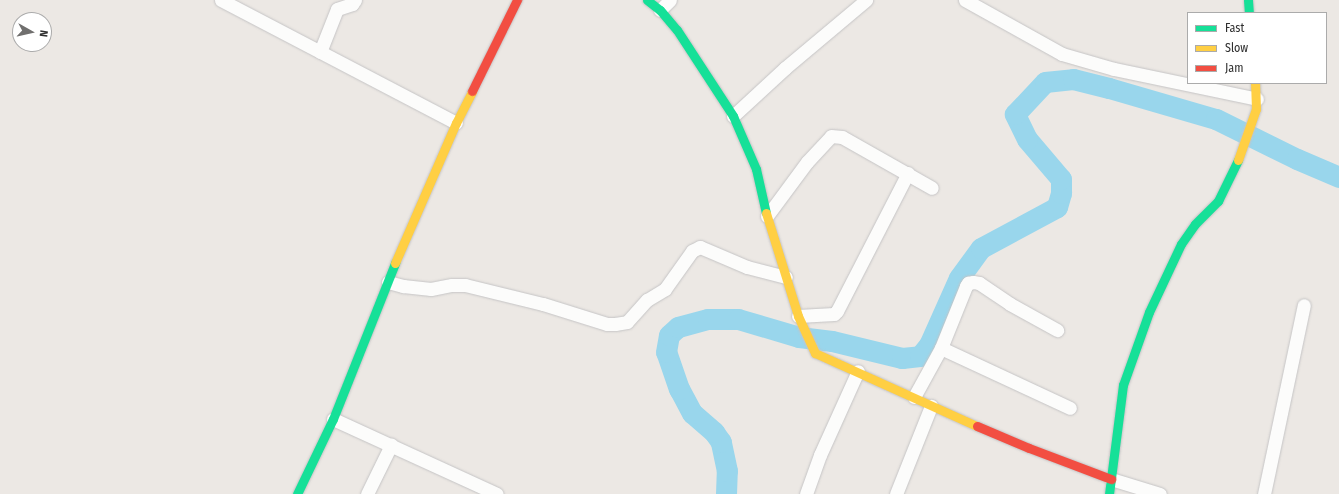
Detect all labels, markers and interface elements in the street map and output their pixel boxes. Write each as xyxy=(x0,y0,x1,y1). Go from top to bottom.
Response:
north arrow xyxy=(12,12,52,52)
legend xyxy=(1187,12,1327,84)
text: Fast xyxy=(1225,21,1244,35)
text: N xyxy=(36,29,50,38)
text: Slow xyxy=(1225,41,1248,55)
text: Jam xyxy=(1225,61,1243,75)

